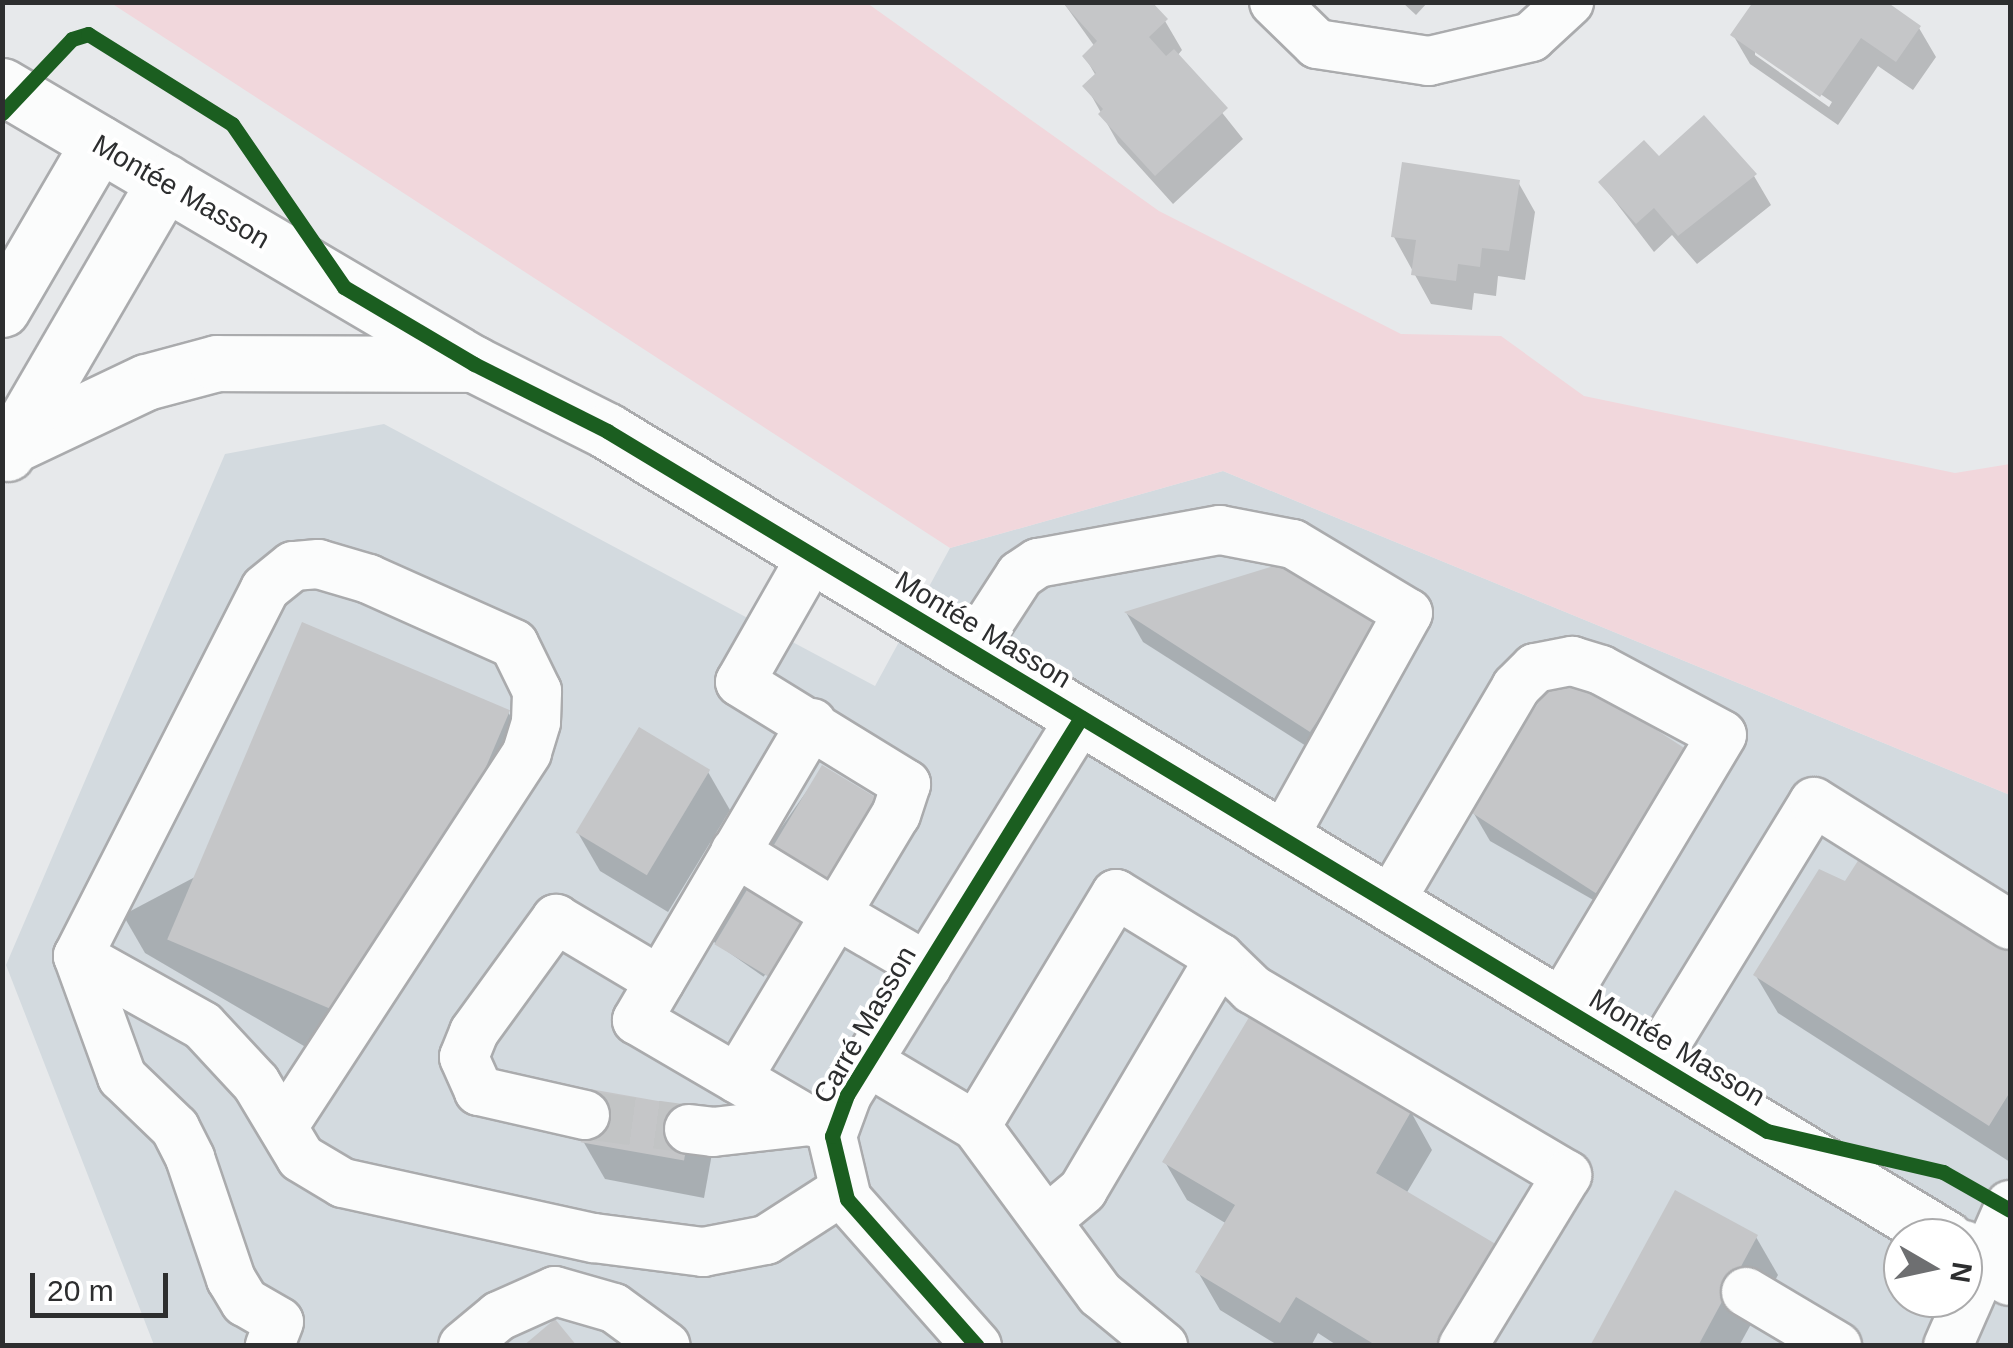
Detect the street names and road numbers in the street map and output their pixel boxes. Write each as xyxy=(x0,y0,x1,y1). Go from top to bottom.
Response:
street label: Montée Masson xyxy=(86,128,276,256)
street label: Montée Masson xyxy=(889,564,1077,696)
street label: Carré Masson xyxy=(806,940,924,1110)
street label: Montée Masson xyxy=(1583,982,1771,1114)

